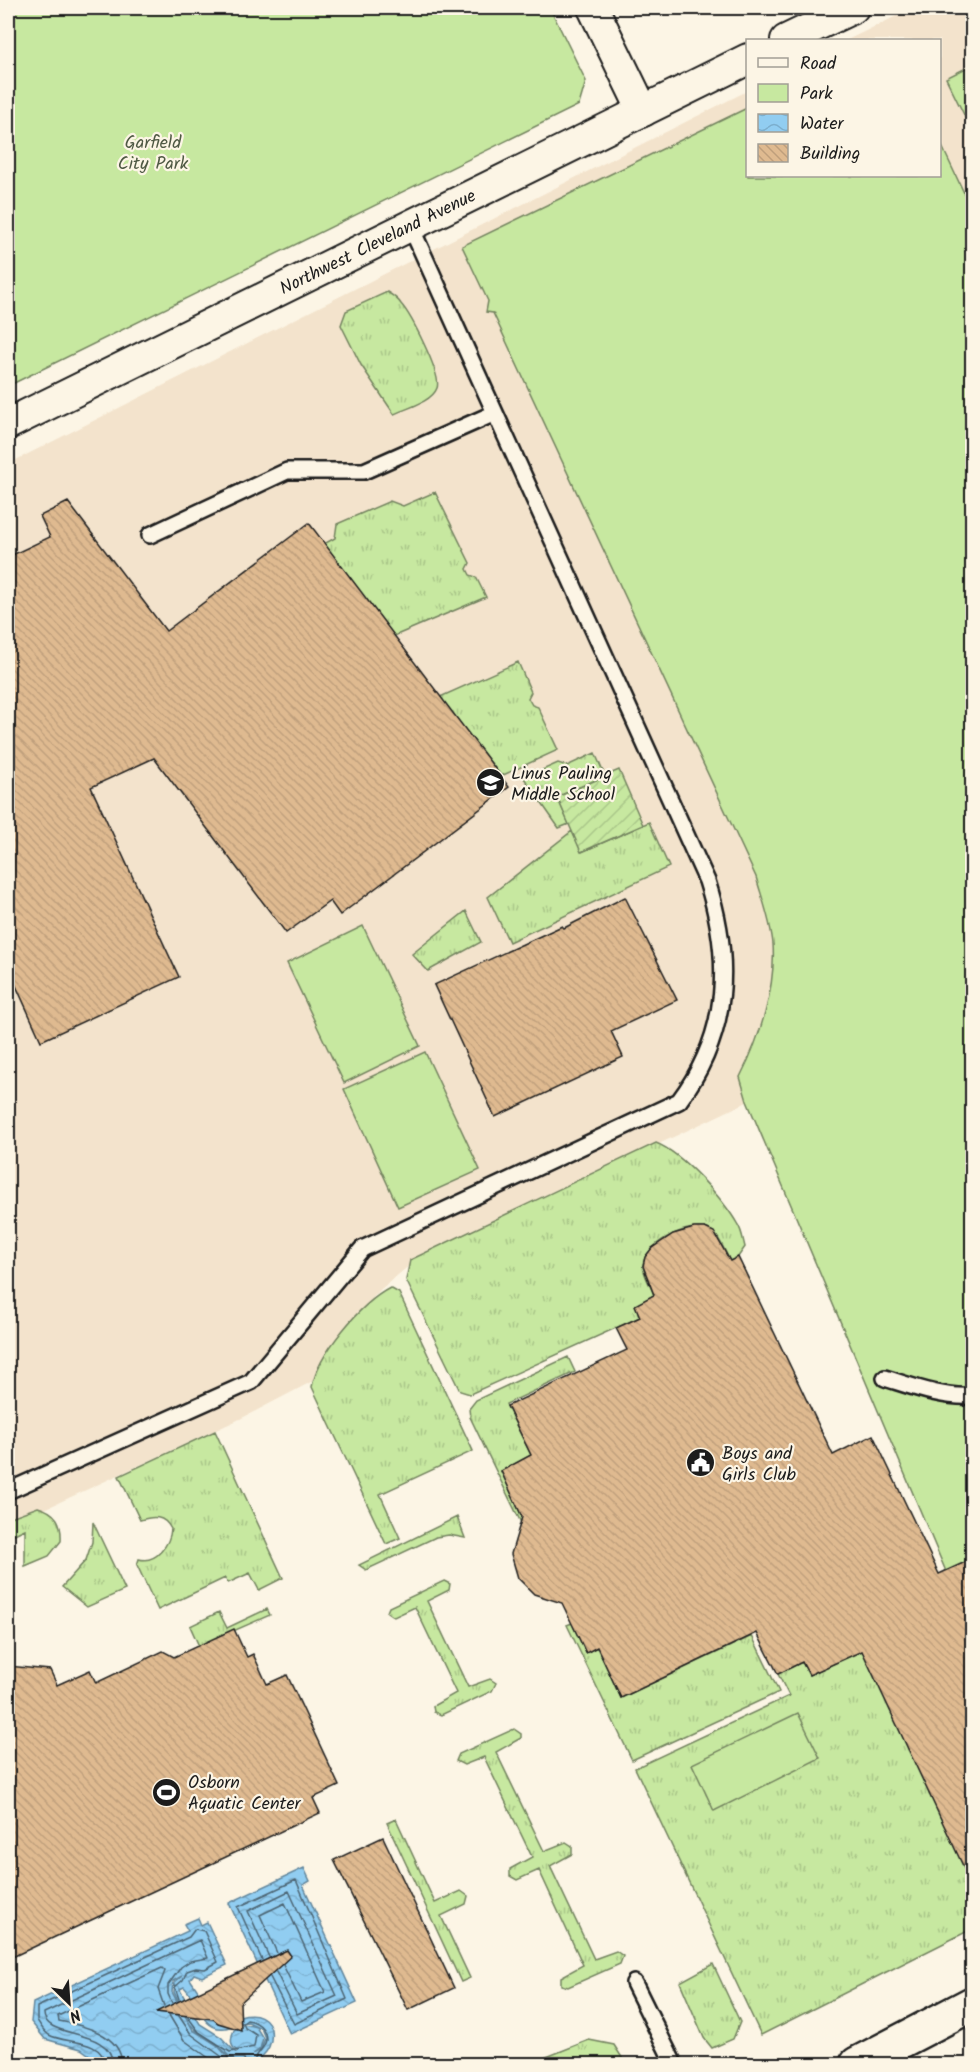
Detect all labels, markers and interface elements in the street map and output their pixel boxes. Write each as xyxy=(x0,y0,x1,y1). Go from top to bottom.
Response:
legend xyxy=(746,39,941,177)
text: Road xyxy=(800,50,837,79)
text: Park xyxy=(800,80,833,109)
text: Water xyxy=(800,110,845,139)
park label: Garfield City Park xyxy=(118,129,189,179)
text: Building xyxy=(800,140,860,169)
street label: Northwest Cleveland Avenue xyxy=(275,182,481,304)
place label: Linus Pauling Middle School xyxy=(511,760,616,810)
school or university icon: Linus Pauling Middle School xyxy=(474,767,506,799)
place label: Boys and Girls Club xyxy=(722,1440,796,1490)
public building icon: Boys and Girls Club xyxy=(685,1447,717,1479)
place label: Osborn Aquatic Center xyxy=(188,1769,302,1819)
sports icon: Osborn Aquatic Center xyxy=(151,1776,183,1808)
north arrow xyxy=(39,1973,99,2033)
text: N xyxy=(65,2002,85,2029)

